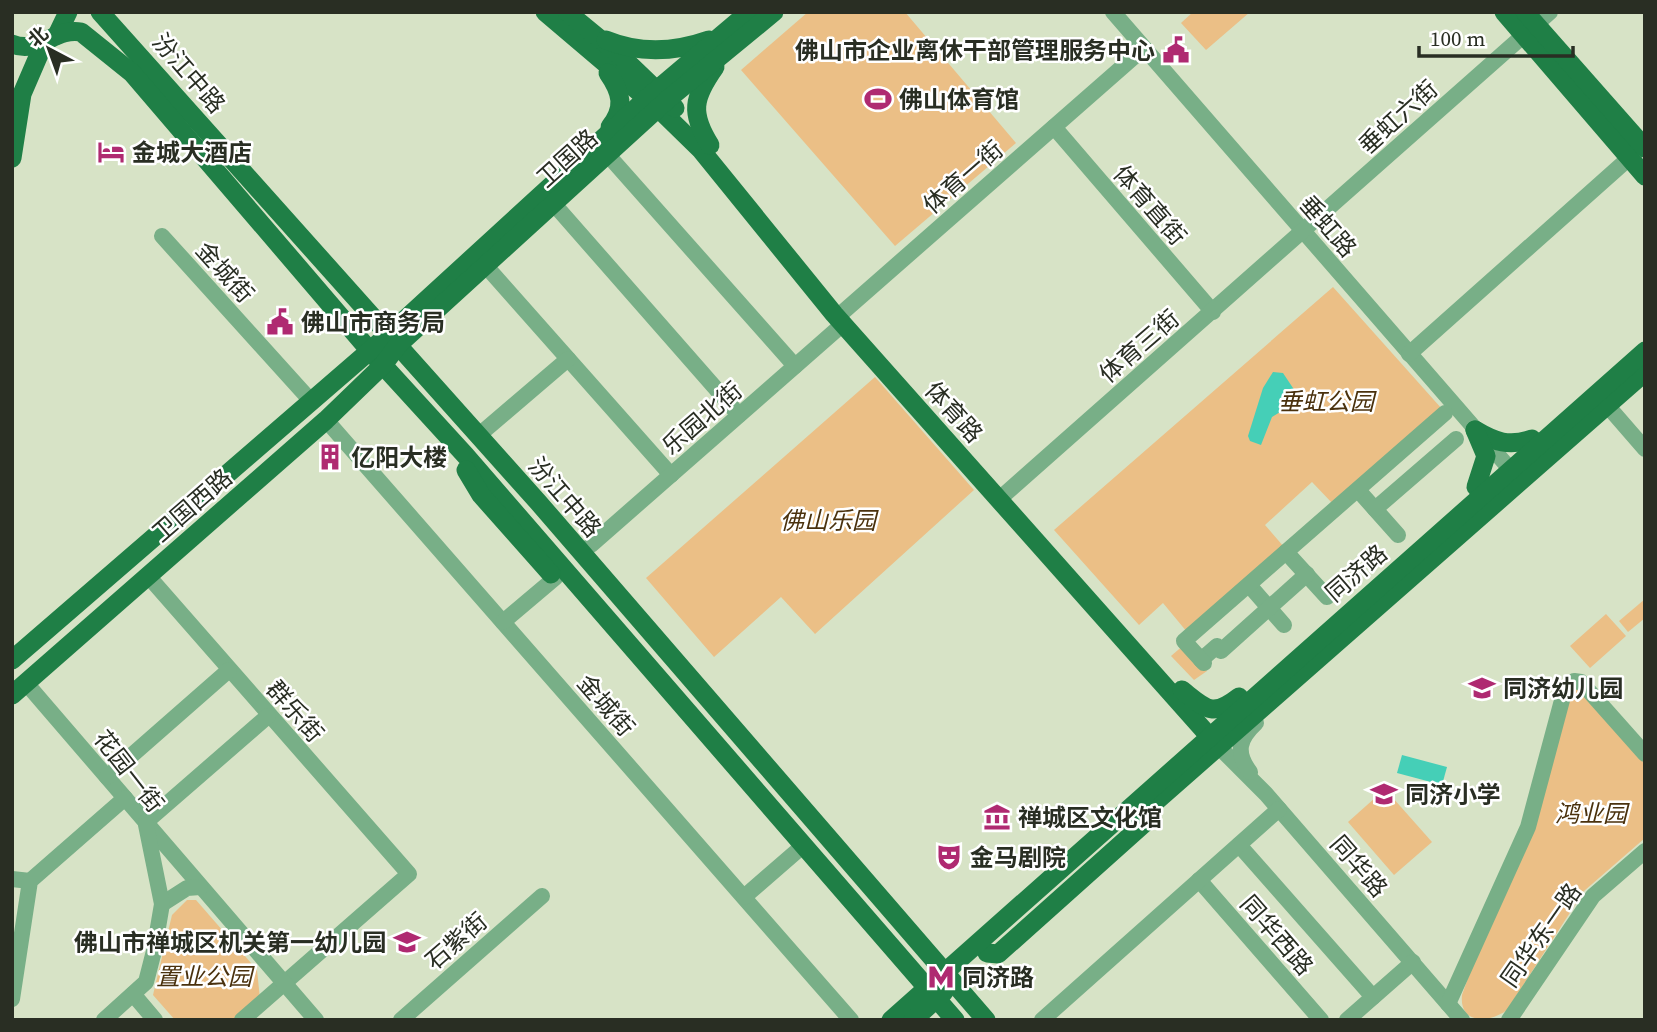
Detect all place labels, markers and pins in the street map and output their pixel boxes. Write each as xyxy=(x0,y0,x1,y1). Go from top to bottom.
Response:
place label: 佛山市企业离休干部管理服务中心 xyxy=(795,34,1155,67)
public building icon: 佛山市企业离休干部管理服务中心 xyxy=(1161,35,1191,65)
place label: 佛山体育馆 xyxy=(899,83,1019,116)
sports icon: 佛山体育馆 xyxy=(863,84,893,114)
place label: 金城大酒店 xyxy=(132,136,252,169)
hotel icon: 金城大酒店 xyxy=(96,137,126,167)
place label: 佛山市商务局 xyxy=(301,306,445,339)
public building icon: 佛山市商务局 xyxy=(265,307,295,337)
place label: 亿阳大楼 xyxy=(351,441,447,474)
building icon: 亿阳大楼 xyxy=(315,442,345,472)
place label: 同济幼儿园 xyxy=(1503,672,1623,705)
school or university icon: 同济幼儿园 xyxy=(1467,673,1497,703)
place label: 同济小学 xyxy=(1405,778,1501,811)
school or university icon: 同济小学 xyxy=(1369,779,1399,809)
place label: 禅城区文化馆 xyxy=(1018,801,1162,834)
museum icon: 禅城区文化馆 xyxy=(982,802,1012,832)
place label: 金马剧院 xyxy=(970,841,1066,874)
theatre icon: 金马剧院 xyxy=(934,842,964,872)
place label: 佛山市禅城区机关第一幼儿园 xyxy=(74,926,386,959)
school or university icon: 佛山市禅城区机关第一幼儿园 xyxy=(392,927,422,957)
place label: 同济路 xyxy=(962,961,1034,994)
metro station icon: 同济路 xyxy=(926,962,956,992)

